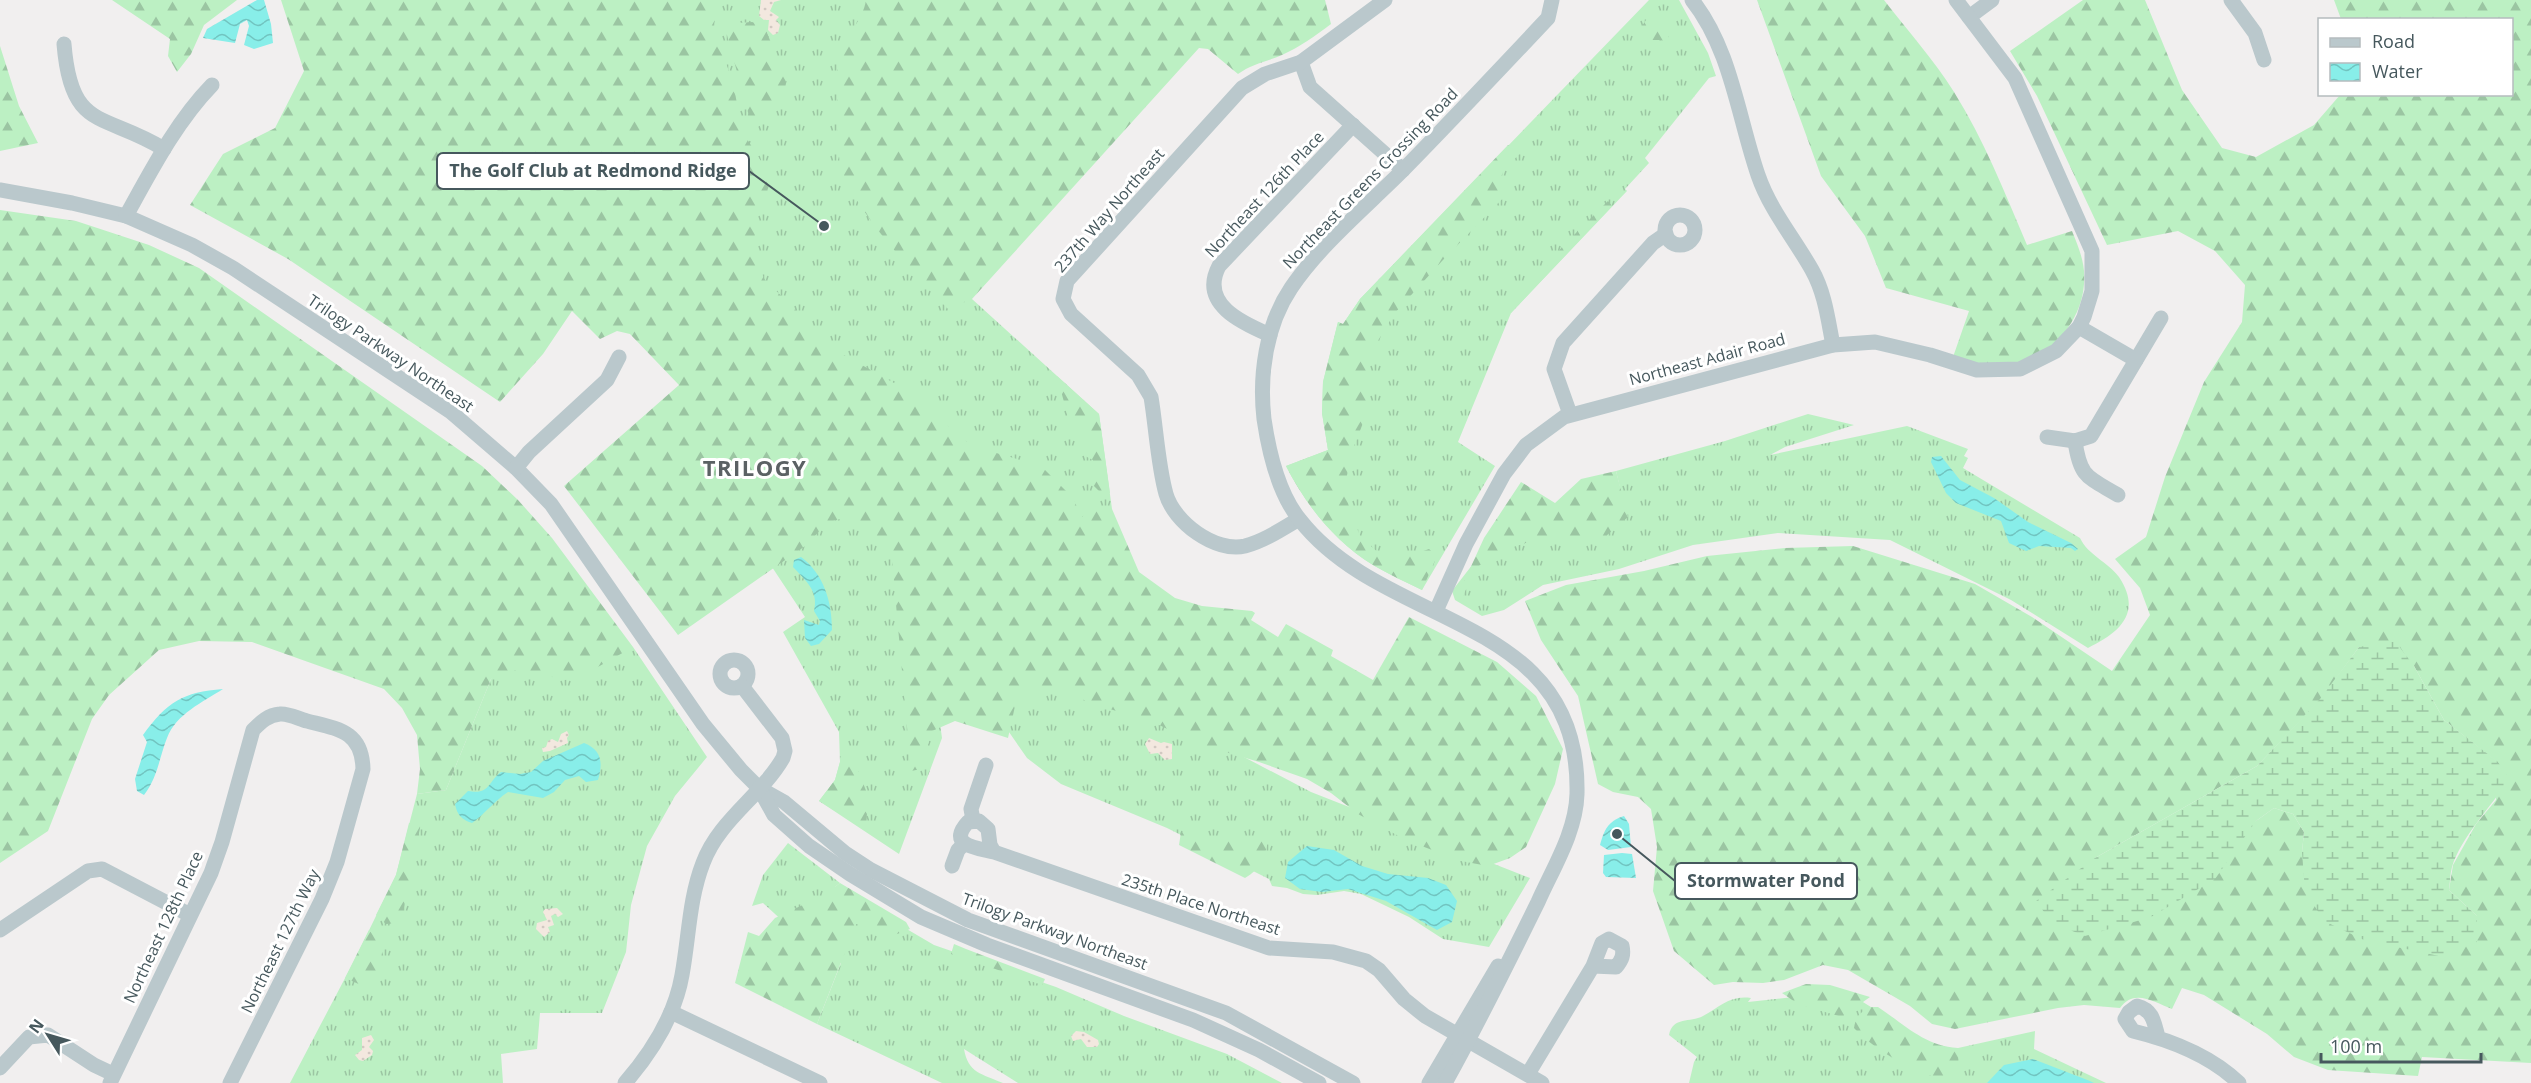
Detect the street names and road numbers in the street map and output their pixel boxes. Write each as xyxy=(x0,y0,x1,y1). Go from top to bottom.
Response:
street label: Northeast Greens Crossing Road xyxy=(1278,83,1462,273)
street label: Northeast 126th Place xyxy=(1200,126,1328,262)
street label: 237th Way Northeast xyxy=(1049,143,1169,277)
street label: Trilogy Parkway Northeast xyxy=(304,289,479,417)
street label: Northeast Adair Road xyxy=(1626,328,1788,390)
street label: Northeast 128th Place xyxy=(118,847,208,1007)
street label: Northeast 127th Way xyxy=(236,864,325,1017)
street label: 235th Place Northeast xyxy=(1119,868,1283,940)
street label: Trilogy Parkway Northeast xyxy=(959,887,1151,975)

